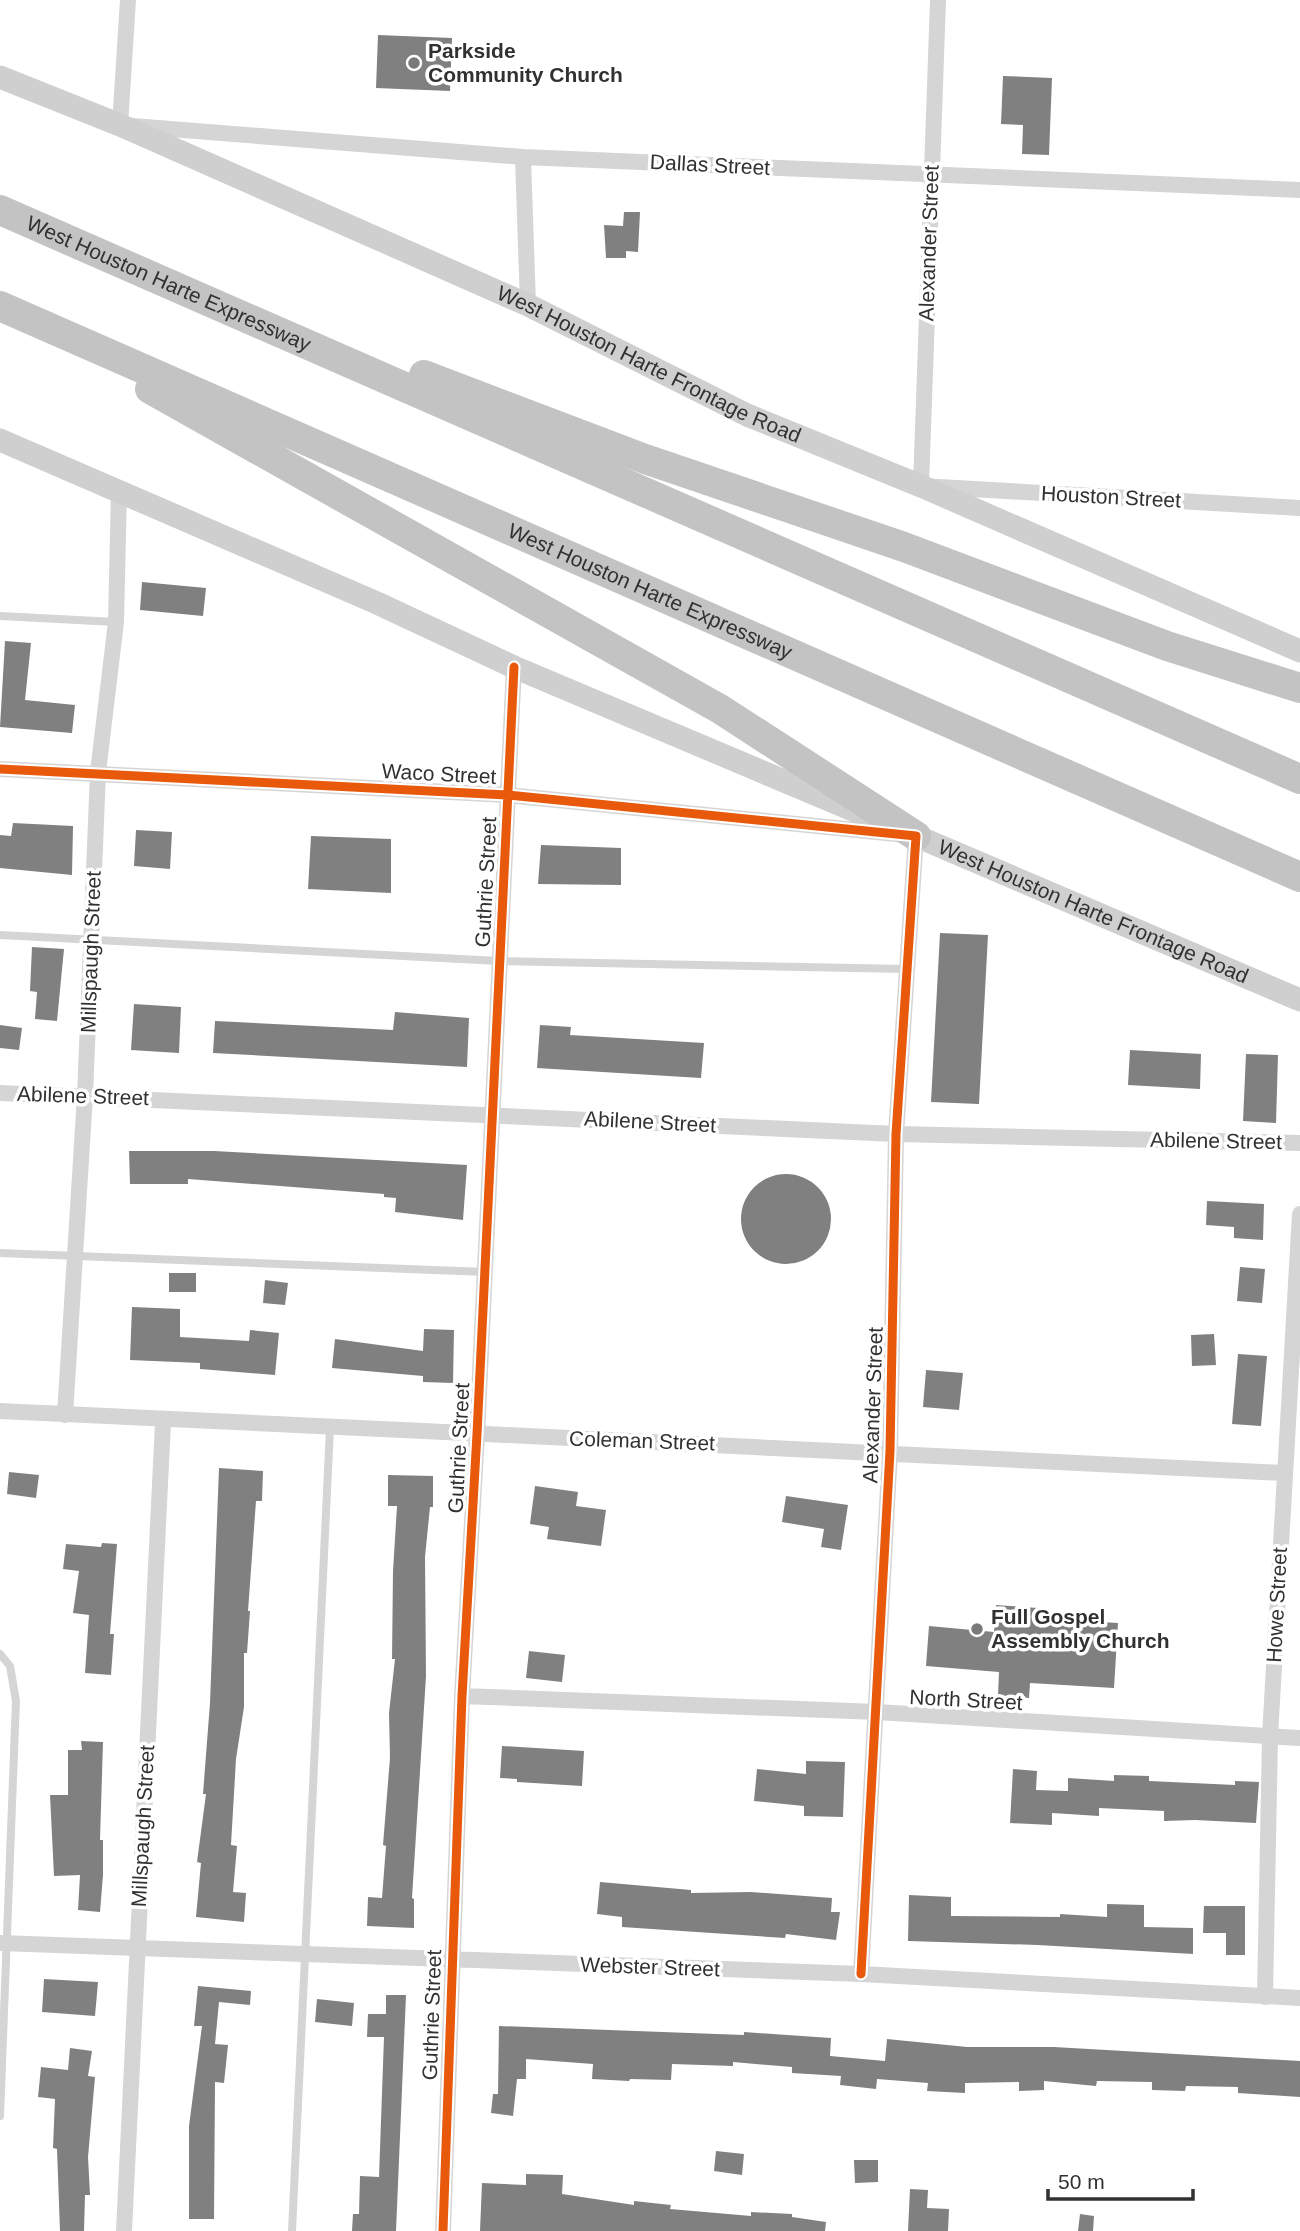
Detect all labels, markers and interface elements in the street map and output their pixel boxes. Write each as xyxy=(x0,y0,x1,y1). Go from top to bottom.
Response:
place label: Parkside Community Church xyxy=(428,39,623,86)
marker: Parkside Community Church xyxy=(406,55,422,71)
street label: Dallas Street xyxy=(649,150,771,179)
street label: Alexander Street xyxy=(914,164,943,322)
street label: West Houston Harte Expressway xyxy=(23,211,315,356)
street label: West Houston Harte Frontage Road xyxy=(494,281,804,447)
street label: Houston Street xyxy=(1040,481,1182,512)
street label: West Houston Harte Expressway xyxy=(505,519,796,664)
street label: Waco Street xyxy=(381,759,497,788)
street label: Guthrie Street xyxy=(471,816,500,948)
street label: West Houston Harte Frontage Road xyxy=(935,835,1252,988)
street label: Millspaugh Street xyxy=(76,870,105,1033)
street label: Abilene Street xyxy=(17,1082,149,1109)
street label: Abilene Street xyxy=(584,1107,717,1136)
street label: Abilene Street xyxy=(1150,1128,1282,1153)
street label: Alexander Street xyxy=(858,1326,887,1484)
street label: Guthrie Street xyxy=(444,1382,473,1514)
street label: Coleman Street xyxy=(569,1426,715,1455)
street label: Howe Street xyxy=(1262,1547,1291,1663)
place label: Full Gospel Assembly Church xyxy=(991,1605,1170,1652)
marker: Full Gospel Assembly Church xyxy=(969,1621,985,1637)
street label: North Street xyxy=(909,1685,1023,1714)
street label: Millspaugh Street xyxy=(127,1744,158,1908)
street label: Guthrie Street xyxy=(418,1949,445,2081)
street label: Webster Street xyxy=(580,1953,720,1980)
scale bar xyxy=(1048,2158,1193,2202)
text: 50 m xyxy=(1058,2170,1105,2193)

